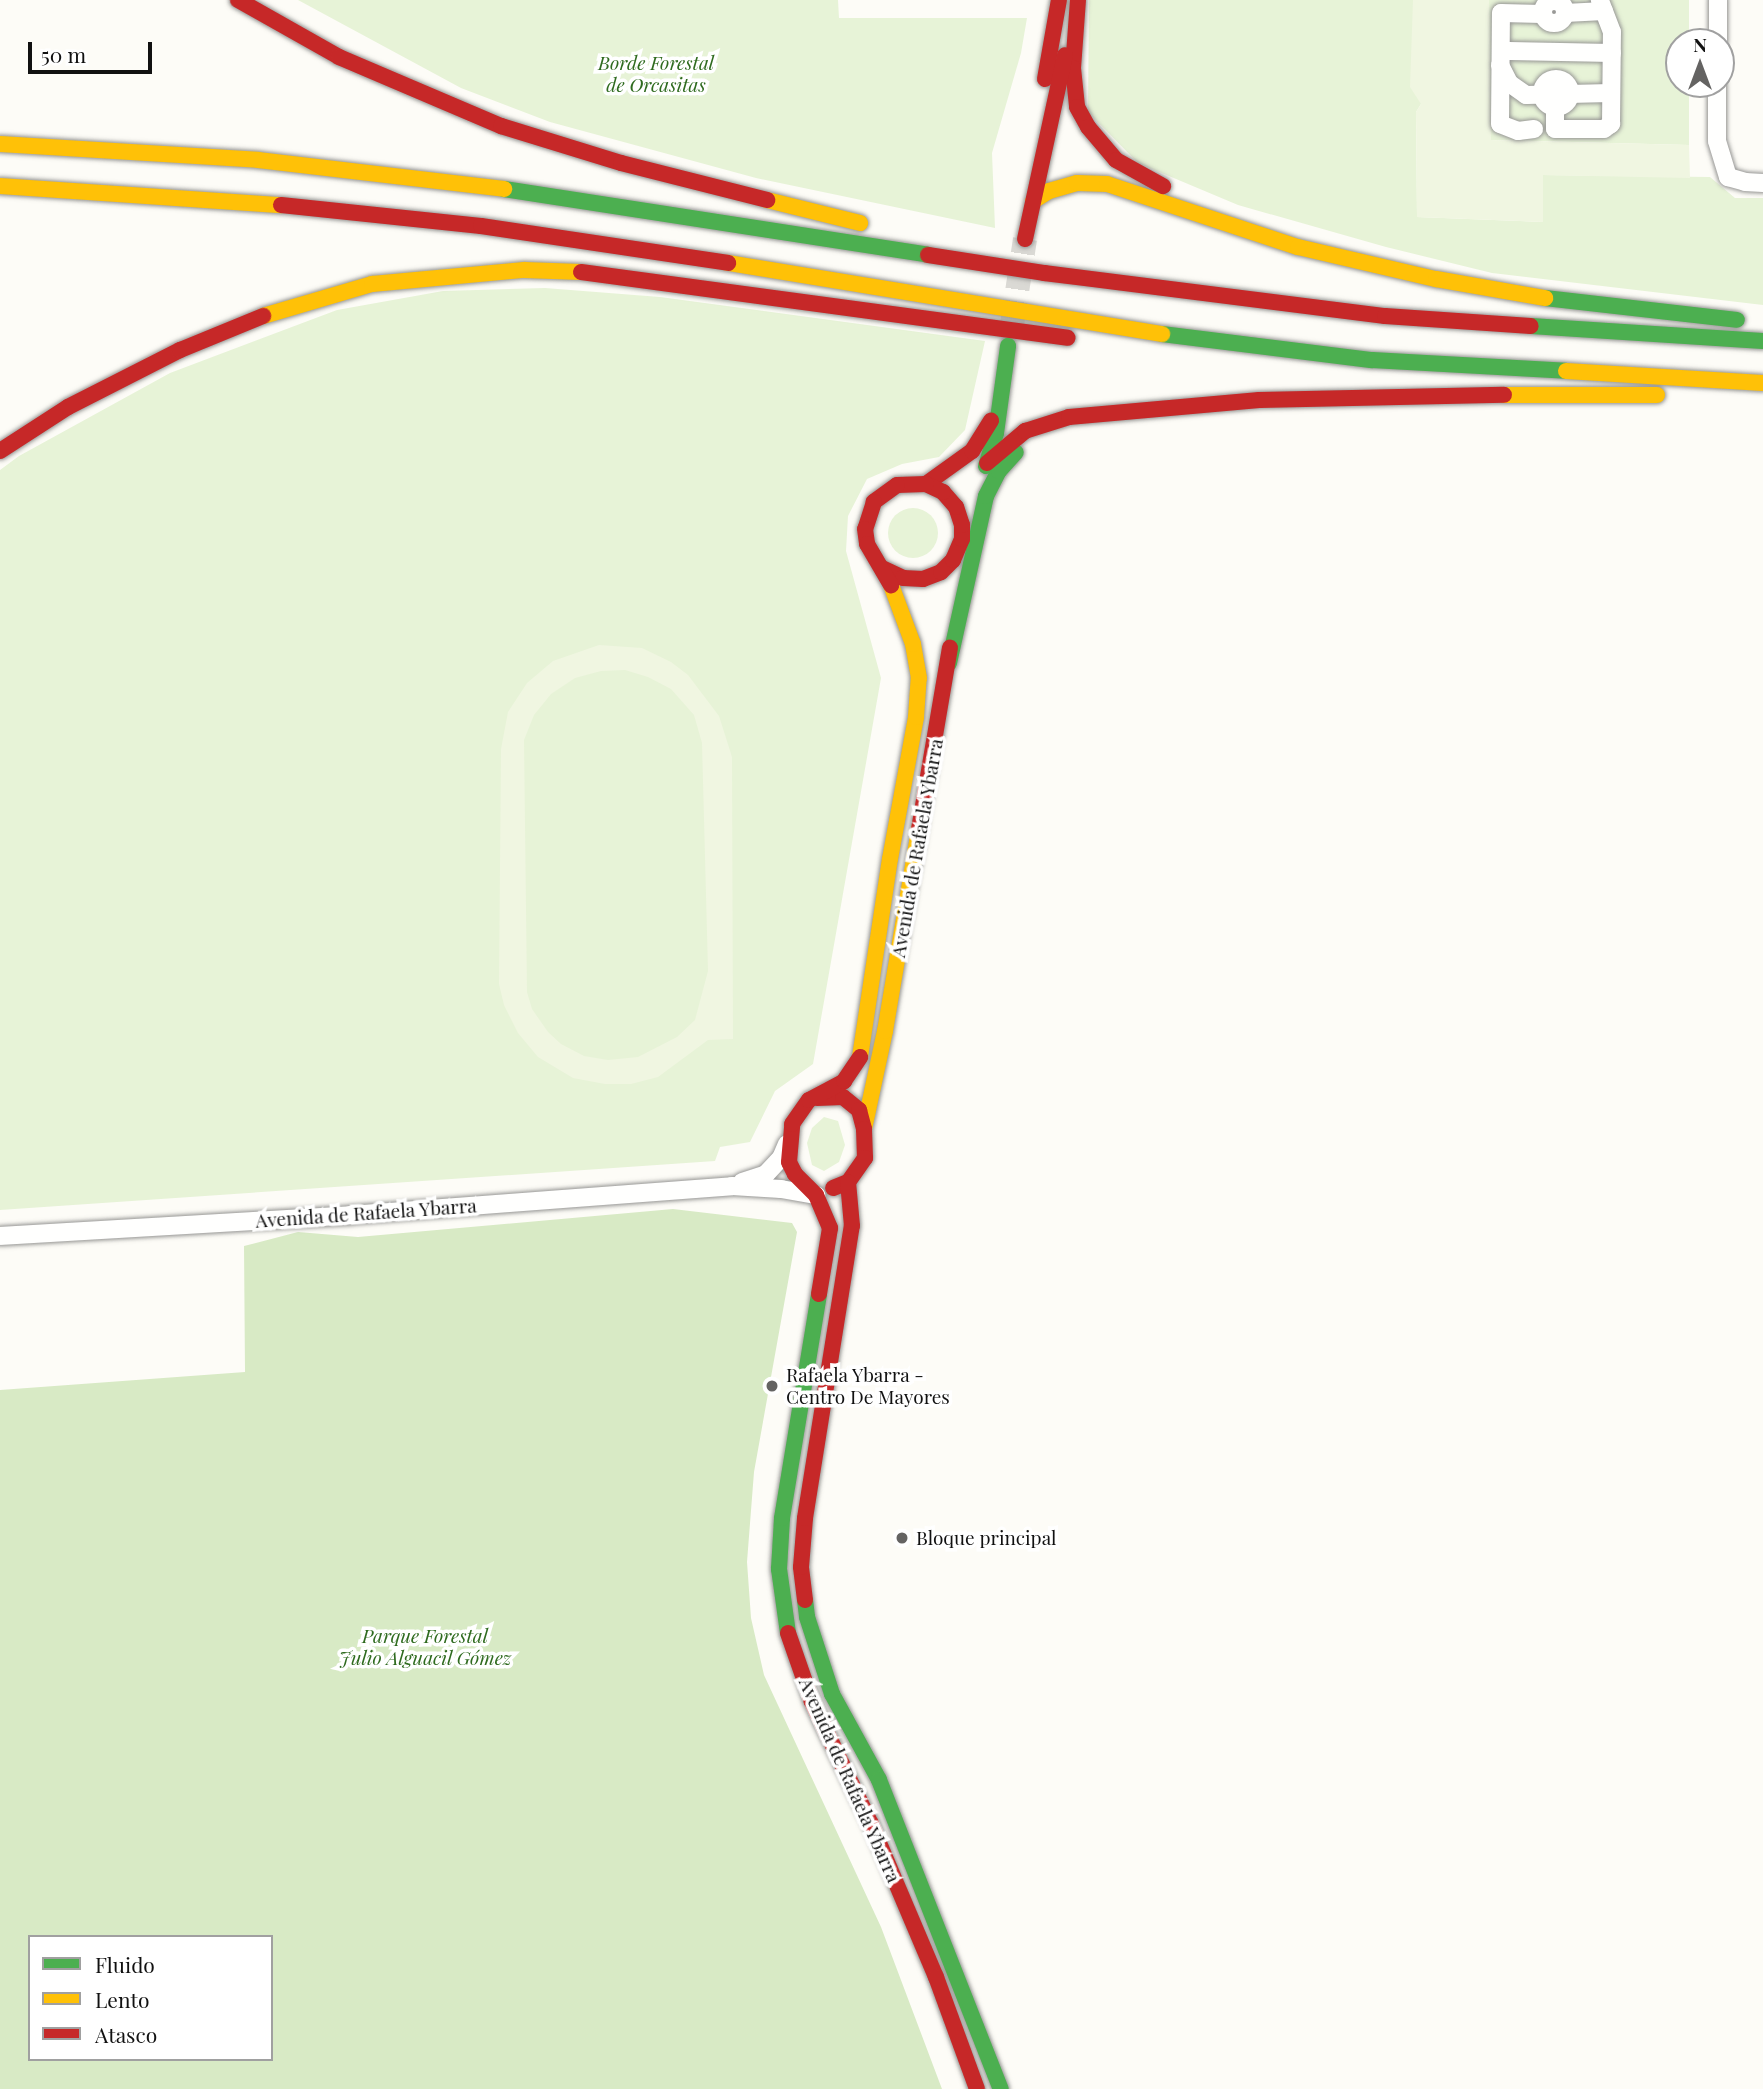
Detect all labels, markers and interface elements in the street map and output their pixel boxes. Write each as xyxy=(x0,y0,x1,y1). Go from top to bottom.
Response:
scale bar xyxy=(32,28,156,72)
north arrow xyxy=(1665,28,1735,98)
text: N xyxy=(1693,31,1707,57)
text: 50 m xyxy=(41,40,86,68)
park label: Borde Forestal de Orcasitas xyxy=(598,52,714,96)
street label: Avenida de Rafaela Ybarra xyxy=(886,736,948,960)
street label: Avenida de Rafaela Ybarra xyxy=(254,1194,478,1232)
place label: Rafaela Ybarra - Centro De Mayores xyxy=(786,1364,950,1408)
marker: Rafaela Ybarra - Centro De Mayores xyxy=(764,1378,780,1394)
place label: Bloque principal xyxy=(916,1527,1057,1549)
marker: Bloque principal xyxy=(894,1530,910,1546)
park label: Parque Forestal Julio Alguacil Gómez xyxy=(338,1625,512,1669)
street label: Avenida de Rafaela Ybarra xyxy=(794,1674,906,1886)
legend xyxy=(28,1935,273,2061)
text: Fluido xyxy=(95,1950,155,1978)
text: Lento xyxy=(95,1985,149,2013)
text: Atasco xyxy=(95,2020,157,2048)

